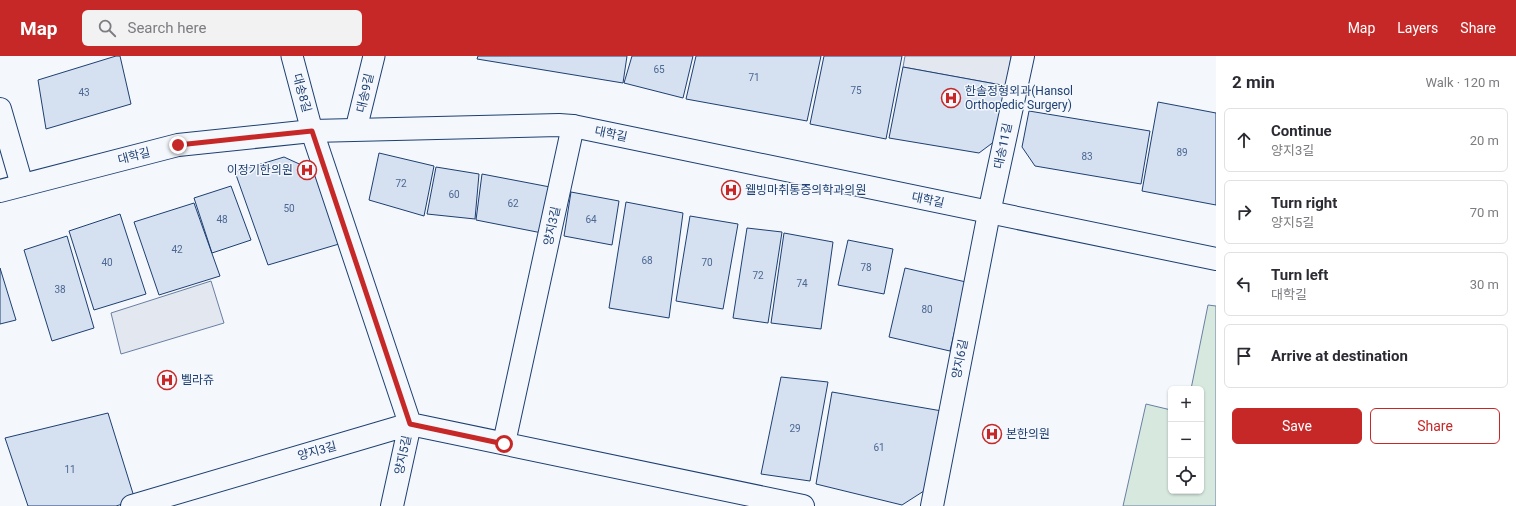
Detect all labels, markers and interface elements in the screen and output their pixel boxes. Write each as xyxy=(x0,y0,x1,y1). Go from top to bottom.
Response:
search box xyxy=(82,10,362,46)
text: Map xyxy=(20,17,58,40)
icon: search xyxy=(96,17,118,39)
text: Search here xyxy=(128,19,206,37)
text: Map xyxy=(1348,20,1375,36)
text: Layers xyxy=(1397,20,1438,36)
text: Share xyxy=(1460,20,1496,36)
house number: 65 xyxy=(653,64,665,75)
street label: 대송8길 xyxy=(290,72,314,114)
street label: 대송9길 xyxy=(354,72,376,114)
house number: 71 xyxy=(748,72,760,83)
text: 2 min xyxy=(1232,72,1275,92)
text: Walk · 120 m xyxy=(1425,75,1500,90)
place label: 한솔정형외과(Hansol Orthopedic Surgery) xyxy=(965,84,1073,112)
house number: 75 xyxy=(850,85,862,96)
house number: 43 xyxy=(78,87,90,98)
hospital icon: 한솔정형외과(Hansol Orthopedic Surgery) xyxy=(940,87,962,109)
street label: 대송11길 xyxy=(991,122,1015,170)
text: Continue xyxy=(1271,122,1332,140)
street label: 대학길 xyxy=(593,124,629,144)
icon: ahead xyxy=(1233,129,1255,151)
text: 20 m xyxy=(1470,133,1499,148)
route end xyxy=(169,136,187,154)
text: 양지3길 xyxy=(1271,143,1314,158)
street label: 대학길 xyxy=(116,145,152,167)
house number: 89 xyxy=(1176,147,1188,158)
house number: 83 xyxy=(1081,151,1093,162)
hospital icon: 이정기한의원 xyxy=(296,159,318,181)
place label: 이정기한의원 xyxy=(227,163,293,177)
house number: 72 xyxy=(395,178,407,189)
hospital icon: 웰빙마취통증의학과의원 xyxy=(720,179,742,201)
place label: 웰빙마취통증의학과의원 xyxy=(745,183,866,197)
house number: 60 xyxy=(448,189,460,200)
street label: 대학길 xyxy=(910,190,946,210)
text: Turn right xyxy=(1271,194,1337,212)
house number: 62 xyxy=(507,198,519,209)
icon: right xyxy=(1233,201,1255,223)
house number: 50 xyxy=(283,203,295,214)
street label: 양지3길 xyxy=(541,205,563,247)
text: 70 m xyxy=(1470,205,1499,220)
house number: 48 xyxy=(216,214,228,225)
house number: 64 xyxy=(585,214,597,225)
text: 양지5길 xyxy=(1271,215,1314,230)
house number: 42 xyxy=(171,244,183,255)
house number: 68 xyxy=(641,255,653,266)
house number: 40 xyxy=(101,257,113,268)
house number: 70 xyxy=(701,257,713,268)
house number: 78 xyxy=(860,262,872,273)
text: Turn left xyxy=(1271,266,1328,284)
house number: 72 xyxy=(752,270,764,281)
icon: left xyxy=(1233,273,1255,295)
text: 30 m xyxy=(1470,277,1499,292)
house number: 74 xyxy=(796,278,808,289)
house number: 38 xyxy=(54,284,66,295)
text: 대학길 xyxy=(1271,287,1307,302)
house number: 80 xyxy=(921,304,933,315)
street label: 양지6길 xyxy=(949,338,971,380)
icon: arrive xyxy=(1233,345,1255,367)
text: Arrive at destination xyxy=(1271,347,1408,365)
hospital icon: 벨라쥬 xyxy=(156,369,178,391)
place label: 벨라쥬 xyxy=(181,373,214,387)
map controls xyxy=(1168,386,1204,494)
button: + xyxy=(1168,386,1204,422)
button: Save xyxy=(1232,408,1362,444)
button: Share xyxy=(1370,408,1500,444)
button: − xyxy=(1168,422,1204,458)
house number: 29 xyxy=(789,423,801,434)
hospital icon: 본한의원 xyxy=(981,423,1003,445)
place label: 본한의원 xyxy=(1006,427,1050,441)
street label: 양지5길 xyxy=(392,434,414,476)
route start xyxy=(495,435,513,453)
street label: 양지3길 xyxy=(296,439,338,463)
house number: 61 xyxy=(873,442,885,453)
button: locate xyxy=(1168,458,1204,494)
house number: 11 xyxy=(64,464,76,475)

